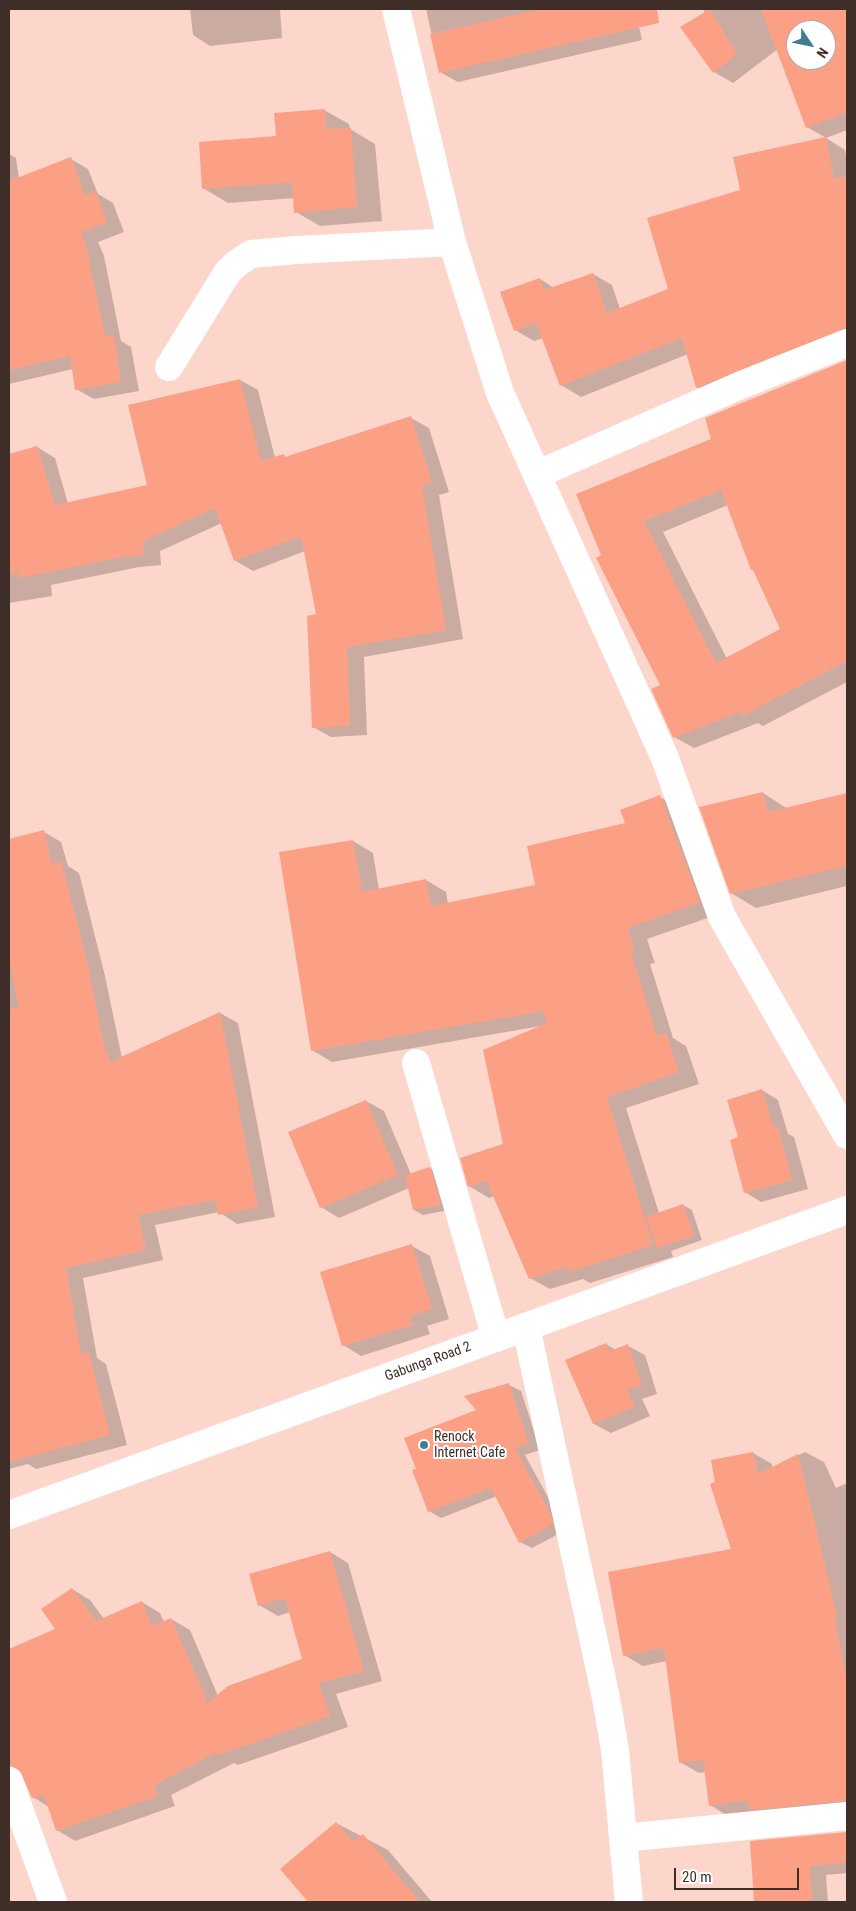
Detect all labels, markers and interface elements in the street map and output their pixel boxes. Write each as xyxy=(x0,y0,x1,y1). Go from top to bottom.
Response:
north arrow xyxy=(786,20,836,70)
text: N xyxy=(814,45,832,61)
street label: Gabunga Road 2 xyxy=(383,1339,473,1385)
place label: Renock Internet Cafe xyxy=(434,1429,505,1461)
marker: Renock Internet Cafe xyxy=(418,1439,430,1451)
scale bar xyxy=(676,1858,801,1890)
text: 20 m xyxy=(682,1868,712,1886)

